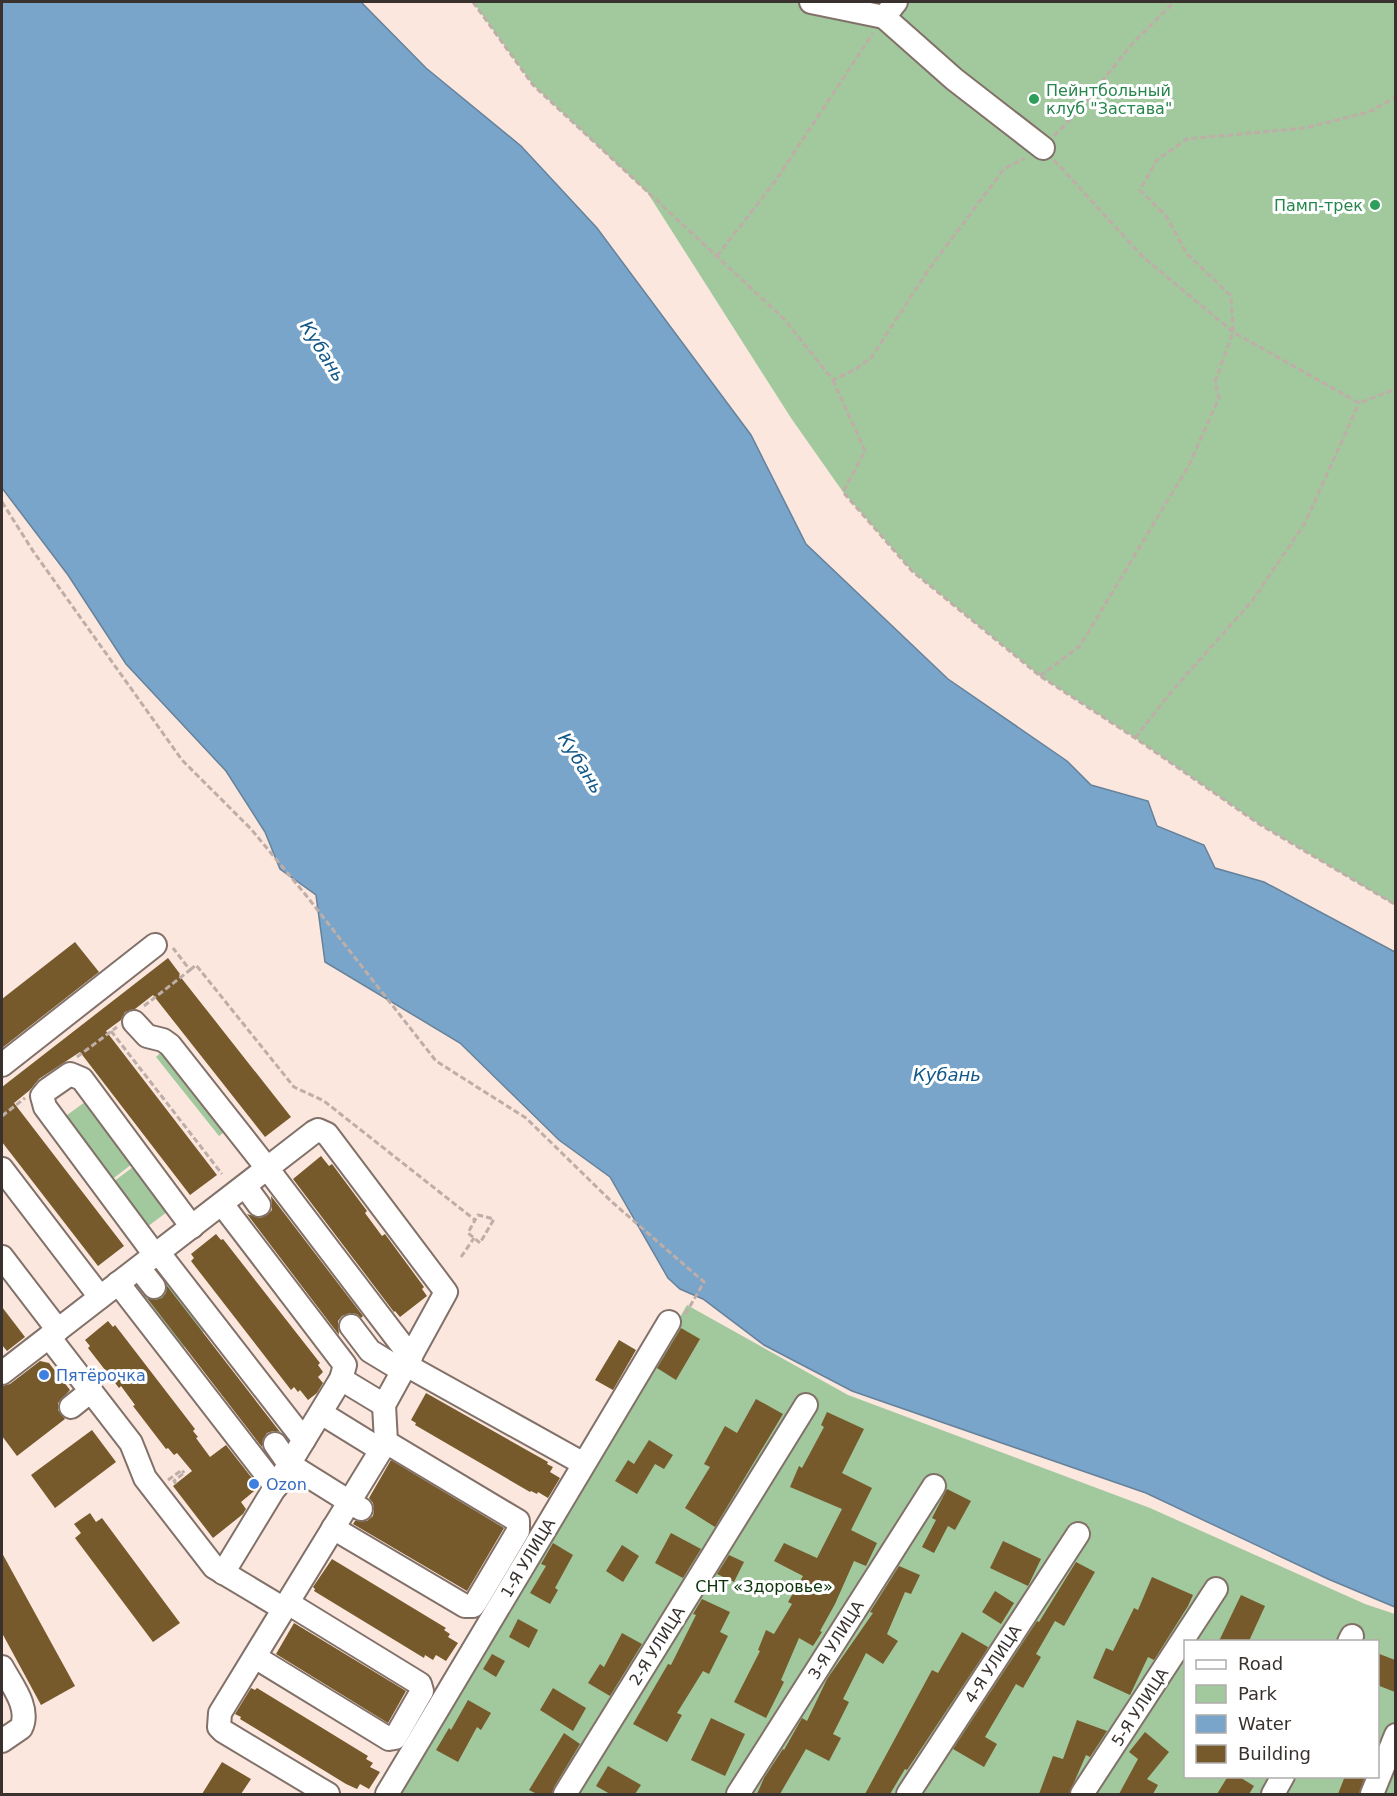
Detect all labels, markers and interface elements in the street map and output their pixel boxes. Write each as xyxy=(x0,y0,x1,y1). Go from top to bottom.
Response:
place label: Пейнтбольный клуб "Застава" xyxy=(1046,81,1172,118)
marker: Пейнтбольный клуб "Застава" xyxy=(1027,92,1041,106)
place label: Памп-трек xyxy=(1274,196,1363,215)
marker: Памп-трек xyxy=(1368,198,1382,212)
water label: Кубань xyxy=(296,317,350,385)
water label: Кубань xyxy=(554,729,608,797)
water label: Кубань xyxy=(913,1064,981,1085)
place label: Пятёрочка xyxy=(56,1366,146,1385)
marker: Пятёрочка xyxy=(37,1368,51,1382)
place label: Ozon xyxy=(266,1475,307,1494)
marker: Ozon xyxy=(247,1477,261,1491)
street label: 1-Я УЛИЦА xyxy=(497,1515,559,1601)
park label: СНТ «Здоровье» xyxy=(695,1577,833,1596)
street label: 3-Я УЛИЦА xyxy=(804,1597,868,1683)
street label: 2-Я УЛИЦА xyxy=(625,1603,689,1689)
street label: 4-Я УЛИЦА xyxy=(961,1621,1025,1707)
legend xyxy=(1184,1640,1379,1778)
text: Road xyxy=(1238,1653,1283,1674)
street label: 5-Я УЛИЦА xyxy=(1108,1664,1172,1750)
text: Park xyxy=(1238,1683,1277,1704)
text: Water xyxy=(1238,1713,1292,1734)
text: Building xyxy=(1238,1743,1311,1764)

